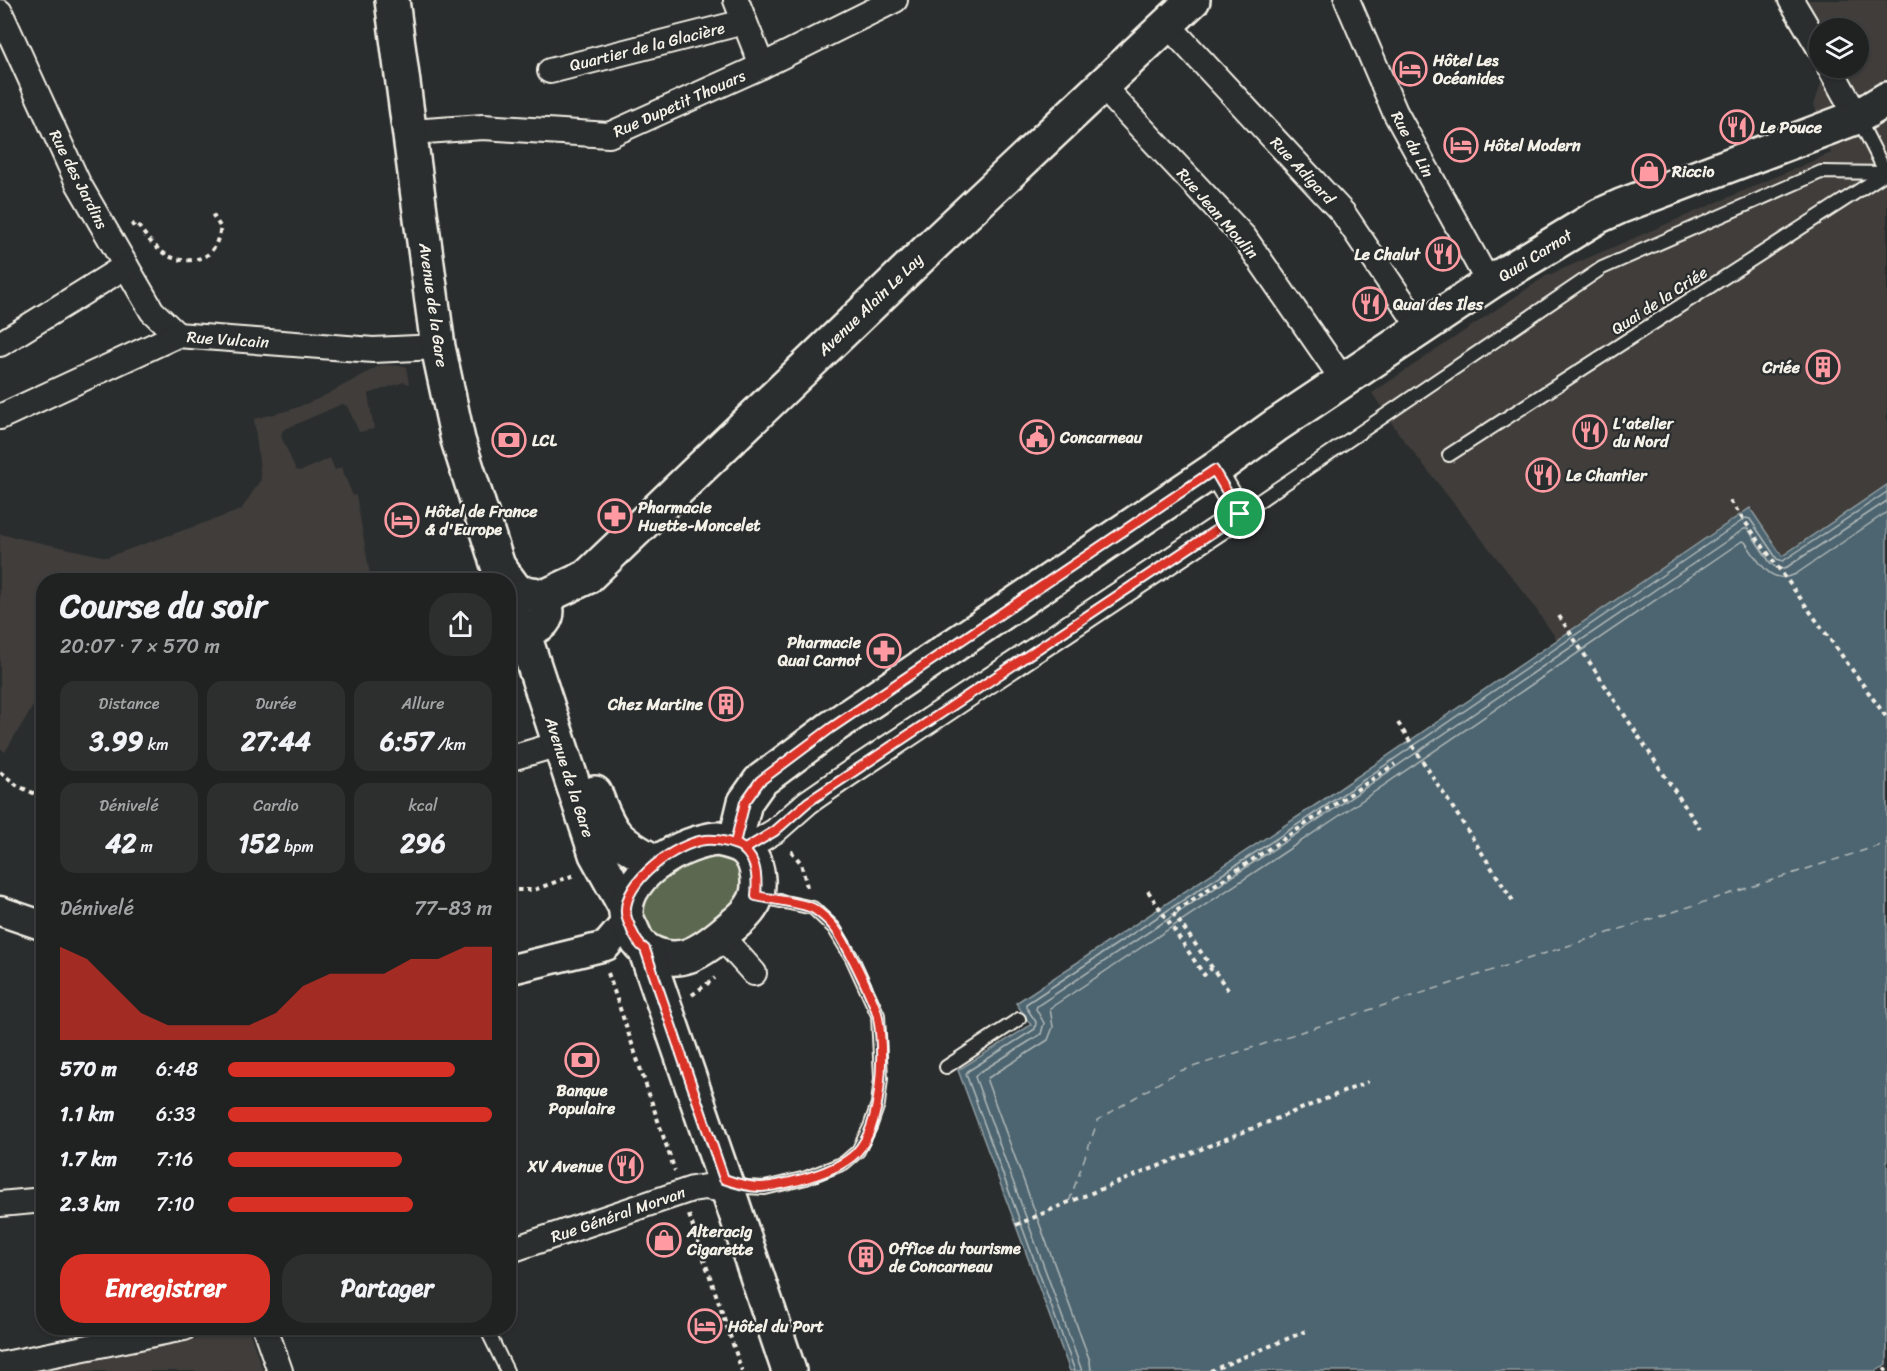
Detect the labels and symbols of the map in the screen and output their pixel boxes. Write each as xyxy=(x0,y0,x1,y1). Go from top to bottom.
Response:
street label: Quartier de la Glacière xyxy=(567,13,728,80)
place label: Hôtel Les Océanides xyxy=(1432,46,1505,93)
hotel icon: Hôtel Les Océanides xyxy=(1392,51,1428,87)
street label: Rue Dupetit Thouars xyxy=(608,61,751,146)
street label: Rue du Lin xyxy=(1383,106,1443,183)
restaurant icon: Le Pouce xyxy=(1719,109,1755,145)
place label: Le Pouce xyxy=(1760,113,1823,142)
street label: Rue des Jardins xyxy=(41,124,116,235)
hotel icon: Hôtel Modern xyxy=(1443,127,1479,163)
street label: Rue Adigard xyxy=(1263,129,1343,213)
place label: Hôtel Modern xyxy=(1483,131,1581,160)
shop icon: Riccio xyxy=(1631,153,1667,189)
place label: Riccio xyxy=(1671,157,1715,186)
street label: Rue Jean Moulin xyxy=(1169,161,1266,266)
street label: Quai Carnot xyxy=(1492,221,1579,290)
restaurant icon: Le Chalut xyxy=(1425,236,1461,272)
street label: Avenue de la Gare xyxy=(410,240,457,369)
place label: Le Chalut xyxy=(1354,240,1422,269)
street label: Avenue Alain Le Lay xyxy=(810,245,931,364)
street label: Quai de la Criée xyxy=(1605,258,1714,343)
restaurant icon: Quai des Iles xyxy=(1352,286,1388,322)
place label: Quai des Iles xyxy=(1392,290,1484,319)
street label: Rue Vulcain xyxy=(186,322,270,357)
building icon: Criée xyxy=(1805,349,1841,385)
place label: Criée xyxy=(1762,353,1801,382)
place label: L'atelier du Nord xyxy=(1613,409,1675,456)
restaurant icon: L'atelier du Nord xyxy=(1572,414,1608,450)
public building icon: Concarneau xyxy=(1019,419,1055,455)
bank icon: LCL xyxy=(491,422,527,458)
place label: Concarneau xyxy=(1059,423,1143,452)
place label: LCL xyxy=(532,426,557,455)
restaurant icon: Le Chantier xyxy=(1525,457,1561,493)
place label: Le Chantier xyxy=(1566,461,1648,490)
pin xyxy=(1214,488,1265,539)
place label: Pharmacie Huette-Moncelet xyxy=(637,493,760,540)
place label: Hôtel de France & d'Europe xyxy=(424,497,538,544)
pharmacy icon: Pharmacie Huette-Moncelet xyxy=(597,498,633,534)
hotel icon: Hôtel de France & d'Europe xyxy=(384,502,420,538)
place label: Pharmacie Quai Carnot xyxy=(777,628,863,675)
pharmacy icon: Pharmacie Quai Carnot xyxy=(866,633,902,669)
building icon: Chez Martine xyxy=(708,686,744,722)
place label: Chez Martine xyxy=(607,690,704,719)
street label: Avenue de la Gare xyxy=(536,712,603,841)
bank icon: Banque Populaire xyxy=(564,1042,600,1078)
place label: Banque Populaire xyxy=(549,1076,616,1123)
restaurant icon: XV Avenue xyxy=(608,1148,644,1184)
place label: XV Avenue xyxy=(527,1152,603,1181)
street label: Rue Général Morvan xyxy=(547,1178,690,1251)
place label: Alteracig Cigarette xyxy=(686,1217,754,1264)
shop icon: Alteracig Cigarette xyxy=(646,1222,682,1258)
place label: Office du tourisme de Concarneau xyxy=(888,1234,1021,1281)
building icon: Office du tourisme de Concarneau xyxy=(848,1239,884,1275)
hotel icon: Hôtel du Port xyxy=(687,1308,723,1344)
place label: Hôtel du Port xyxy=(727,1312,824,1341)

